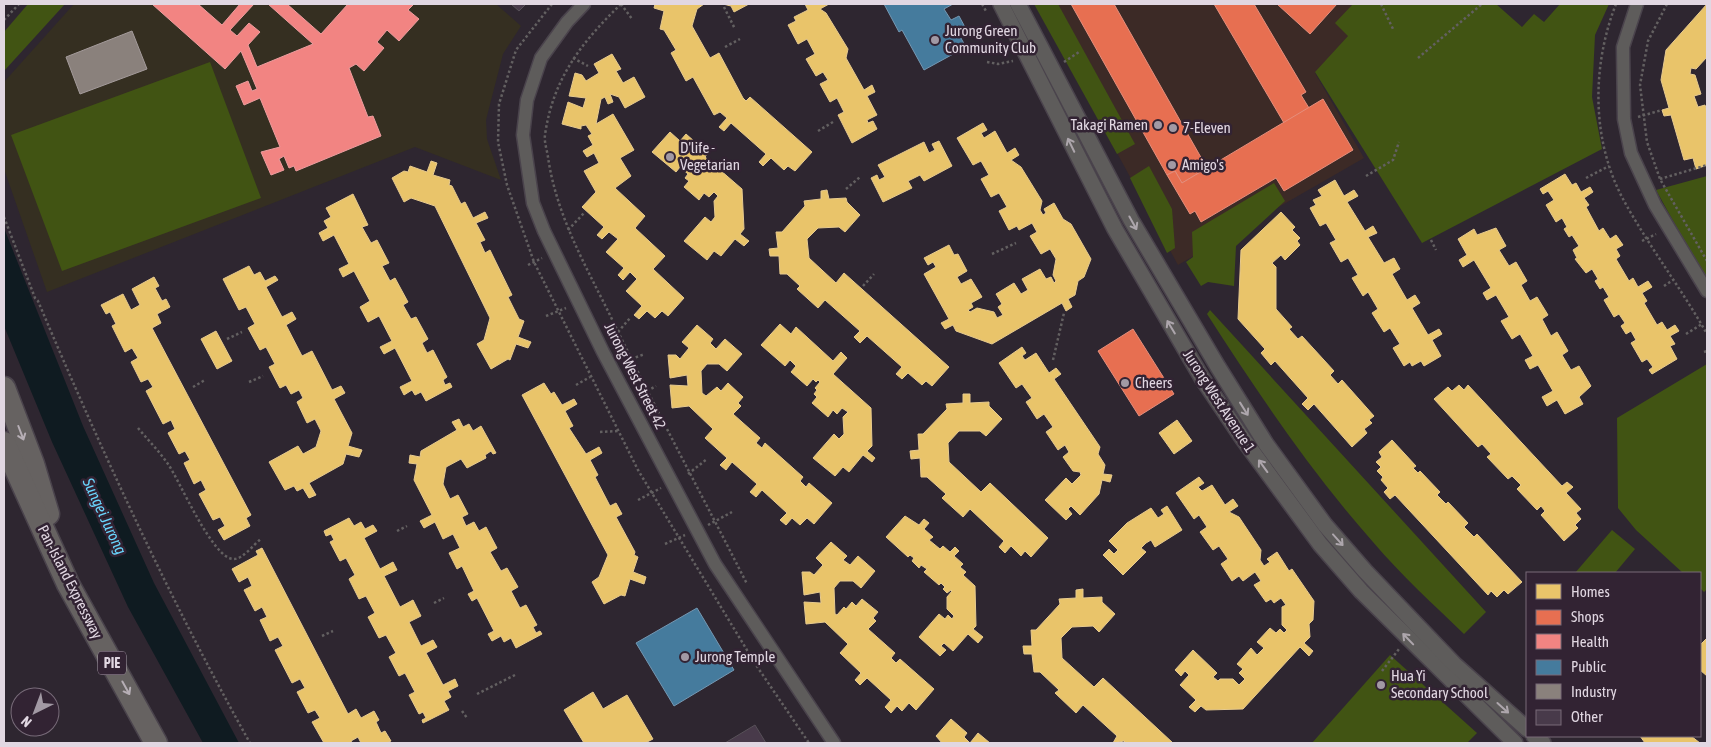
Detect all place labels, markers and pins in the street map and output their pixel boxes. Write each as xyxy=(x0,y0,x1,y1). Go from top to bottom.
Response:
place label: Jurong Green Community Club xyxy=(945,22,1036,56)
marker: Jurong Green Community Club xyxy=(929,34,941,46)
place label: Takagi Ramen xyxy=(1071,116,1148,133)
marker: Takagi Ramen xyxy=(1152,119,1164,131)
place label: 7-Eleven xyxy=(1183,119,1231,136)
marker: 7-Eleven xyxy=(1167,122,1179,134)
place label: D'life - Vegetarian xyxy=(680,139,740,173)
marker: D'life - Vegetarian xyxy=(664,151,676,163)
place label: Amigo's xyxy=(1182,156,1224,173)
marker: Amigo's xyxy=(1166,159,1178,171)
place label: Cheers xyxy=(1135,374,1172,391)
marker: Cheers xyxy=(1119,377,1131,389)
place label: Jurong Temple xyxy=(695,648,776,665)
marker: Jurong Temple xyxy=(679,651,691,663)
place label: Hua Yi Secondary School xyxy=(1391,667,1488,701)
marker: Hua Yi Secondary School xyxy=(1375,679,1387,691)

